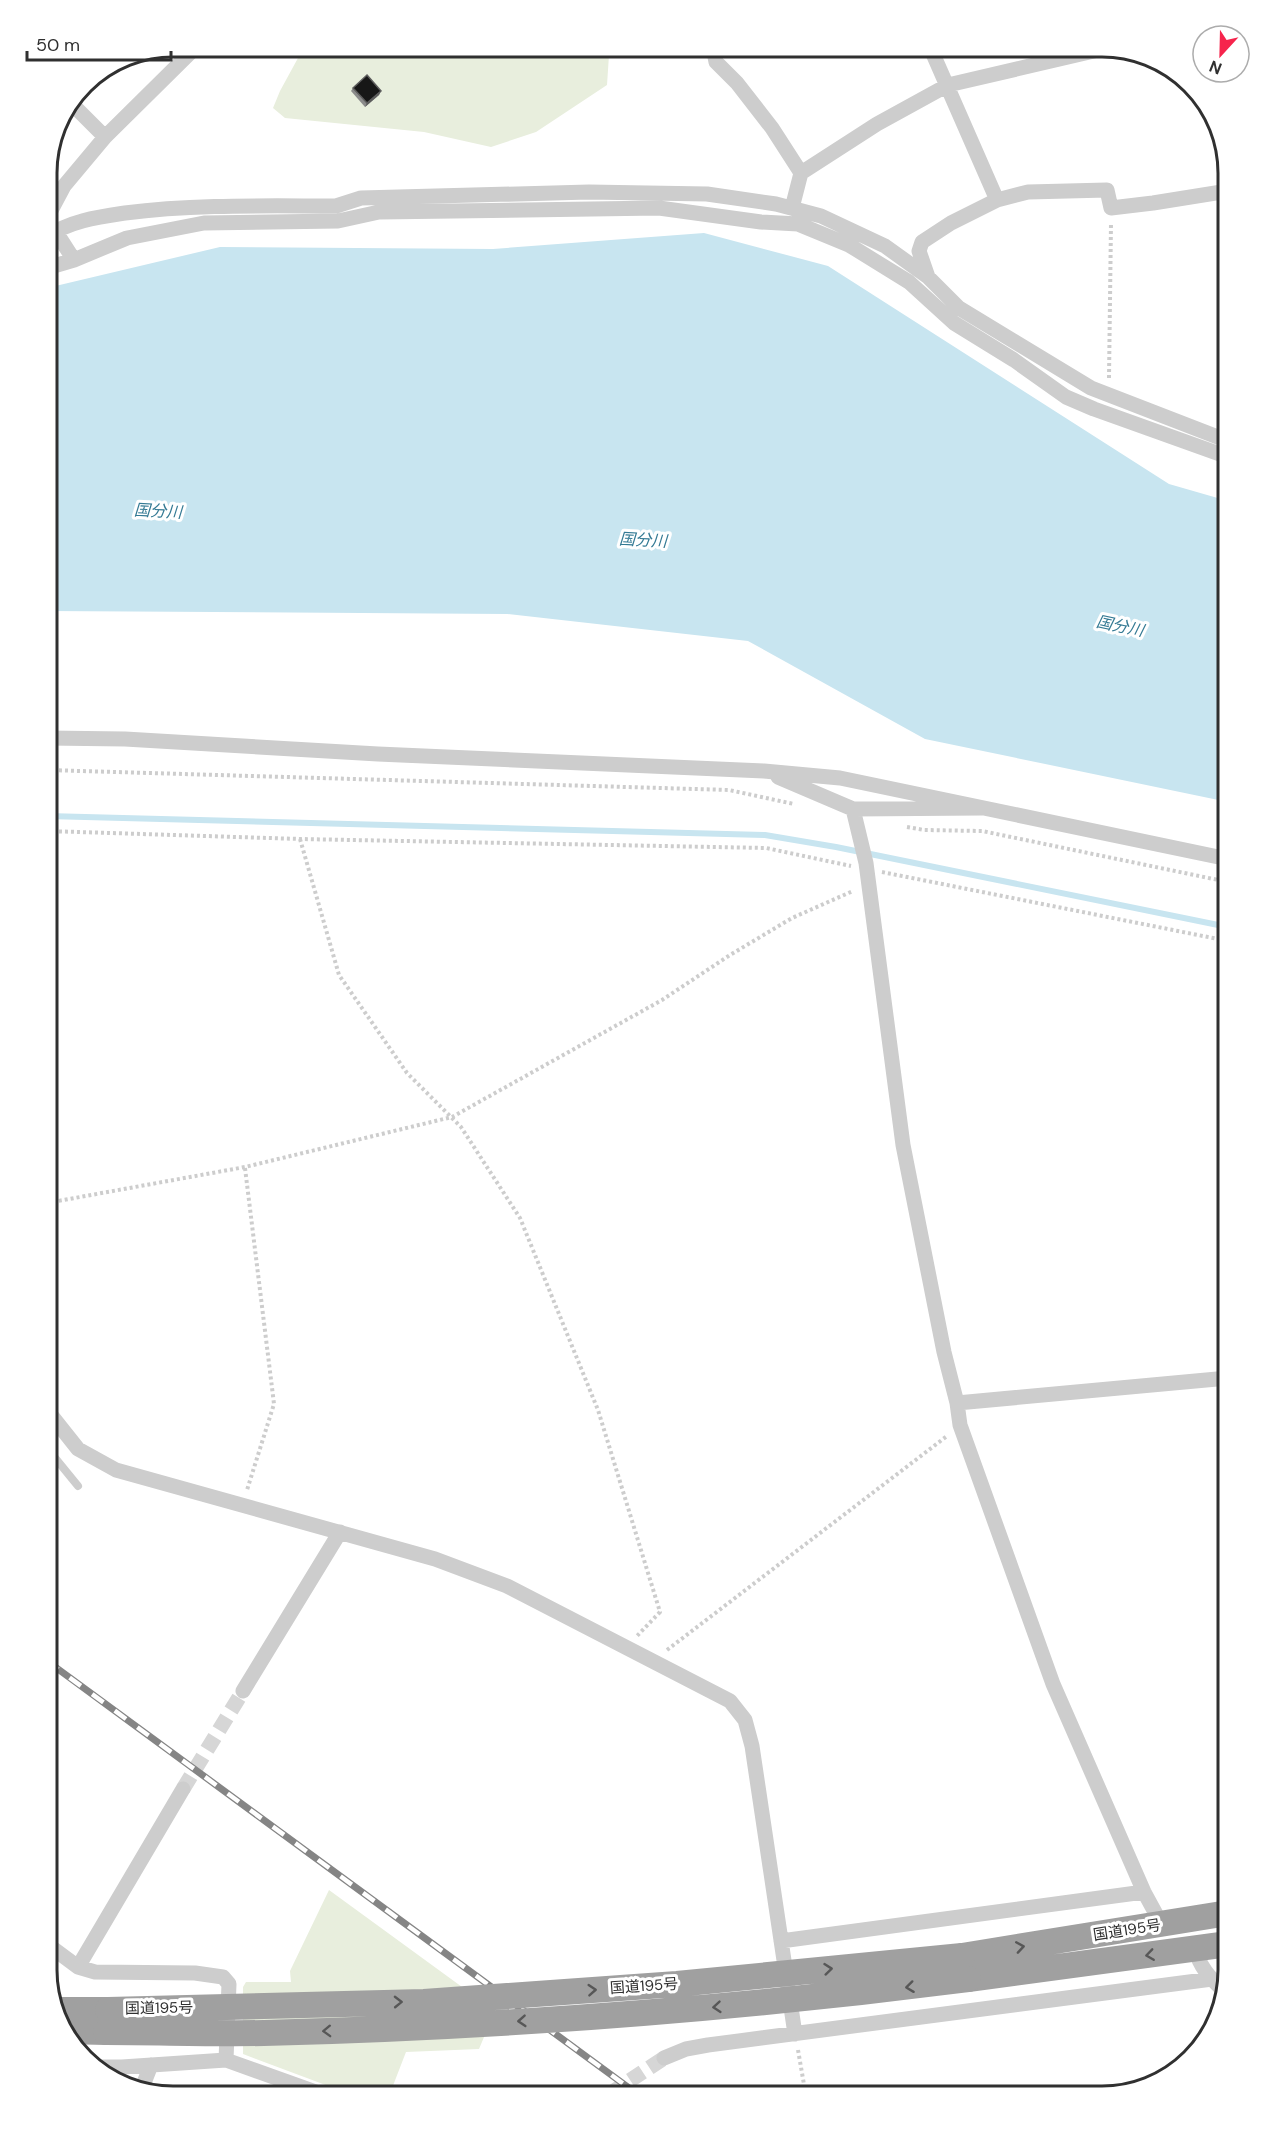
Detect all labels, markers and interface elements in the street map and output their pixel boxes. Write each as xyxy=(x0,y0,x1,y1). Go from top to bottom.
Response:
scale bar xyxy=(27,24,171,62)
north arrow xyxy=(1191,24,1251,84)
text: 50 m xyxy=(36,33,80,57)
text: N xyxy=(1206,56,1225,79)
water label: 国分川 xyxy=(133,499,185,523)
water label: 国分川 xyxy=(618,528,670,552)
water label: 国分川 xyxy=(1094,611,1148,642)
street label: 国道195号 xyxy=(1092,1915,1162,1945)
one-way arrow xyxy=(1014,1941,1024,1954)
one-way arrow xyxy=(1145,1949,1154,1961)
one-way arrow xyxy=(824,1963,833,1976)
street label: 国道195号 xyxy=(609,1974,679,1998)
one-way arrow xyxy=(906,1980,915,1992)
one-way arrow xyxy=(588,1984,597,1997)
one-way arrow xyxy=(393,1996,402,2009)
street label: 国道195号 xyxy=(125,1997,193,2019)
one-way arrow xyxy=(712,2000,721,2013)
one-way arrow xyxy=(517,2014,527,2027)
one-way arrow xyxy=(323,2024,332,2037)

